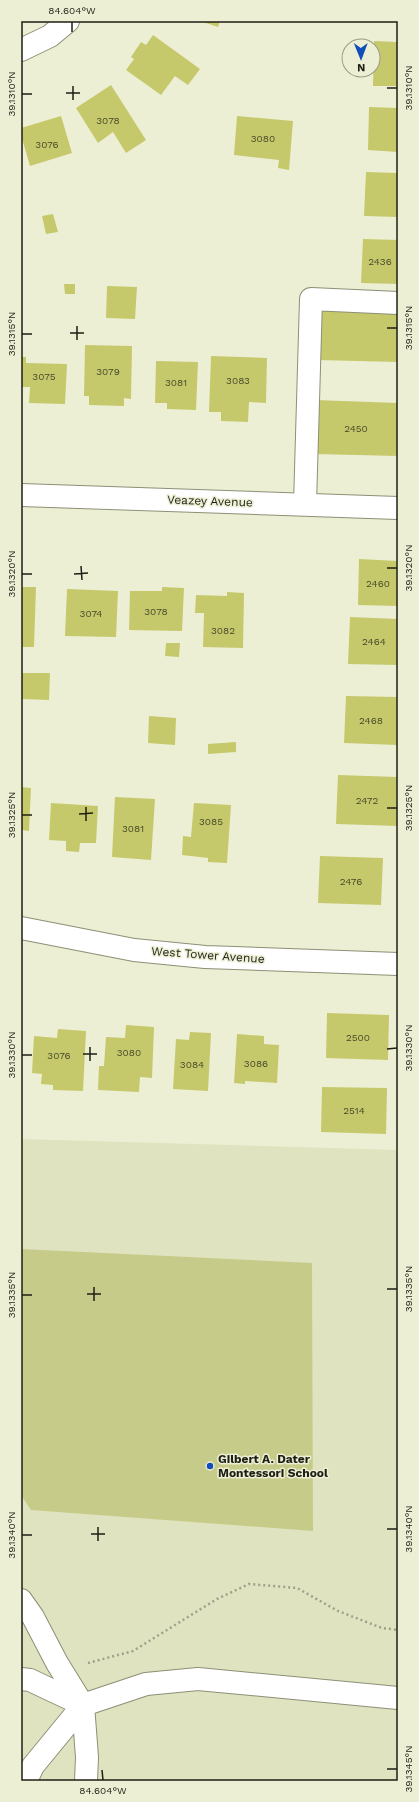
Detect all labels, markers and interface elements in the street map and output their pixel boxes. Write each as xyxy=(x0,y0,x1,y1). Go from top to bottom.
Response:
text: 84.604°W xyxy=(48,5,96,16)
north arrow xyxy=(341,38,381,78)
text: N xyxy=(357,61,365,74)
text: 39.1310°N xyxy=(403,65,414,111)
text: 39.1310°N xyxy=(6,71,17,117)
house number: 3078 xyxy=(96,115,120,126)
house number: 3080 xyxy=(251,133,275,144)
house number: 3076 xyxy=(35,139,59,150)
house number: 2436 xyxy=(368,256,392,267)
text: 39.1315°N xyxy=(403,306,414,350)
text: 39.1315°N xyxy=(6,312,17,356)
house number: 3079 xyxy=(96,366,120,377)
house number: 3075 xyxy=(32,371,56,382)
house number: 3083 xyxy=(226,375,250,386)
house number: 3081 xyxy=(165,377,187,388)
house number: 2450 xyxy=(344,423,368,434)
street label: Veazey Avenue xyxy=(167,493,253,509)
text: 39.1320°N xyxy=(403,544,414,592)
text: 39.1320°N xyxy=(6,550,17,598)
house number: 2460 xyxy=(366,578,390,589)
house number: 3078 xyxy=(144,606,168,617)
house number: 3074 xyxy=(80,608,102,619)
house number: 3082 xyxy=(211,625,235,636)
house number: 2464 xyxy=(362,636,386,647)
house number: 2468 xyxy=(359,715,383,726)
text: 39.1325°N xyxy=(403,785,414,831)
text: 39.1325°N xyxy=(6,792,17,838)
house number: 2472 xyxy=(356,795,378,806)
house number: 3085 xyxy=(199,816,223,827)
house number: 3081 xyxy=(122,823,144,834)
house number: 2476 xyxy=(340,876,362,887)
street label: West Tower Avenue xyxy=(151,944,265,966)
text: 39.1330°N xyxy=(403,1024,414,1072)
text: 39.1330°N xyxy=(6,1031,17,1079)
house number: 2500 xyxy=(346,1032,370,1043)
house number: 3080 xyxy=(117,1047,141,1058)
house number: 3076 xyxy=(47,1050,71,1061)
house number: 3086 xyxy=(244,1058,268,1069)
house number: 3084 xyxy=(180,1059,204,1070)
house number: 2514 xyxy=(343,1105,365,1116)
text: 39.1335°N xyxy=(403,1266,414,1312)
text: 39.1335°N xyxy=(6,1272,17,1318)
place label: Gilbert A. Dater Montessori School xyxy=(218,1452,328,1480)
marker: Gilbert A. Dater Montessori School xyxy=(205,1461,215,1471)
text: 39.1340°N xyxy=(403,1505,414,1553)
text: 39.1340°N xyxy=(6,1511,17,1559)
text: 39.1345°N xyxy=(403,1746,414,1792)
text: 84.604°W xyxy=(79,1785,127,1796)

